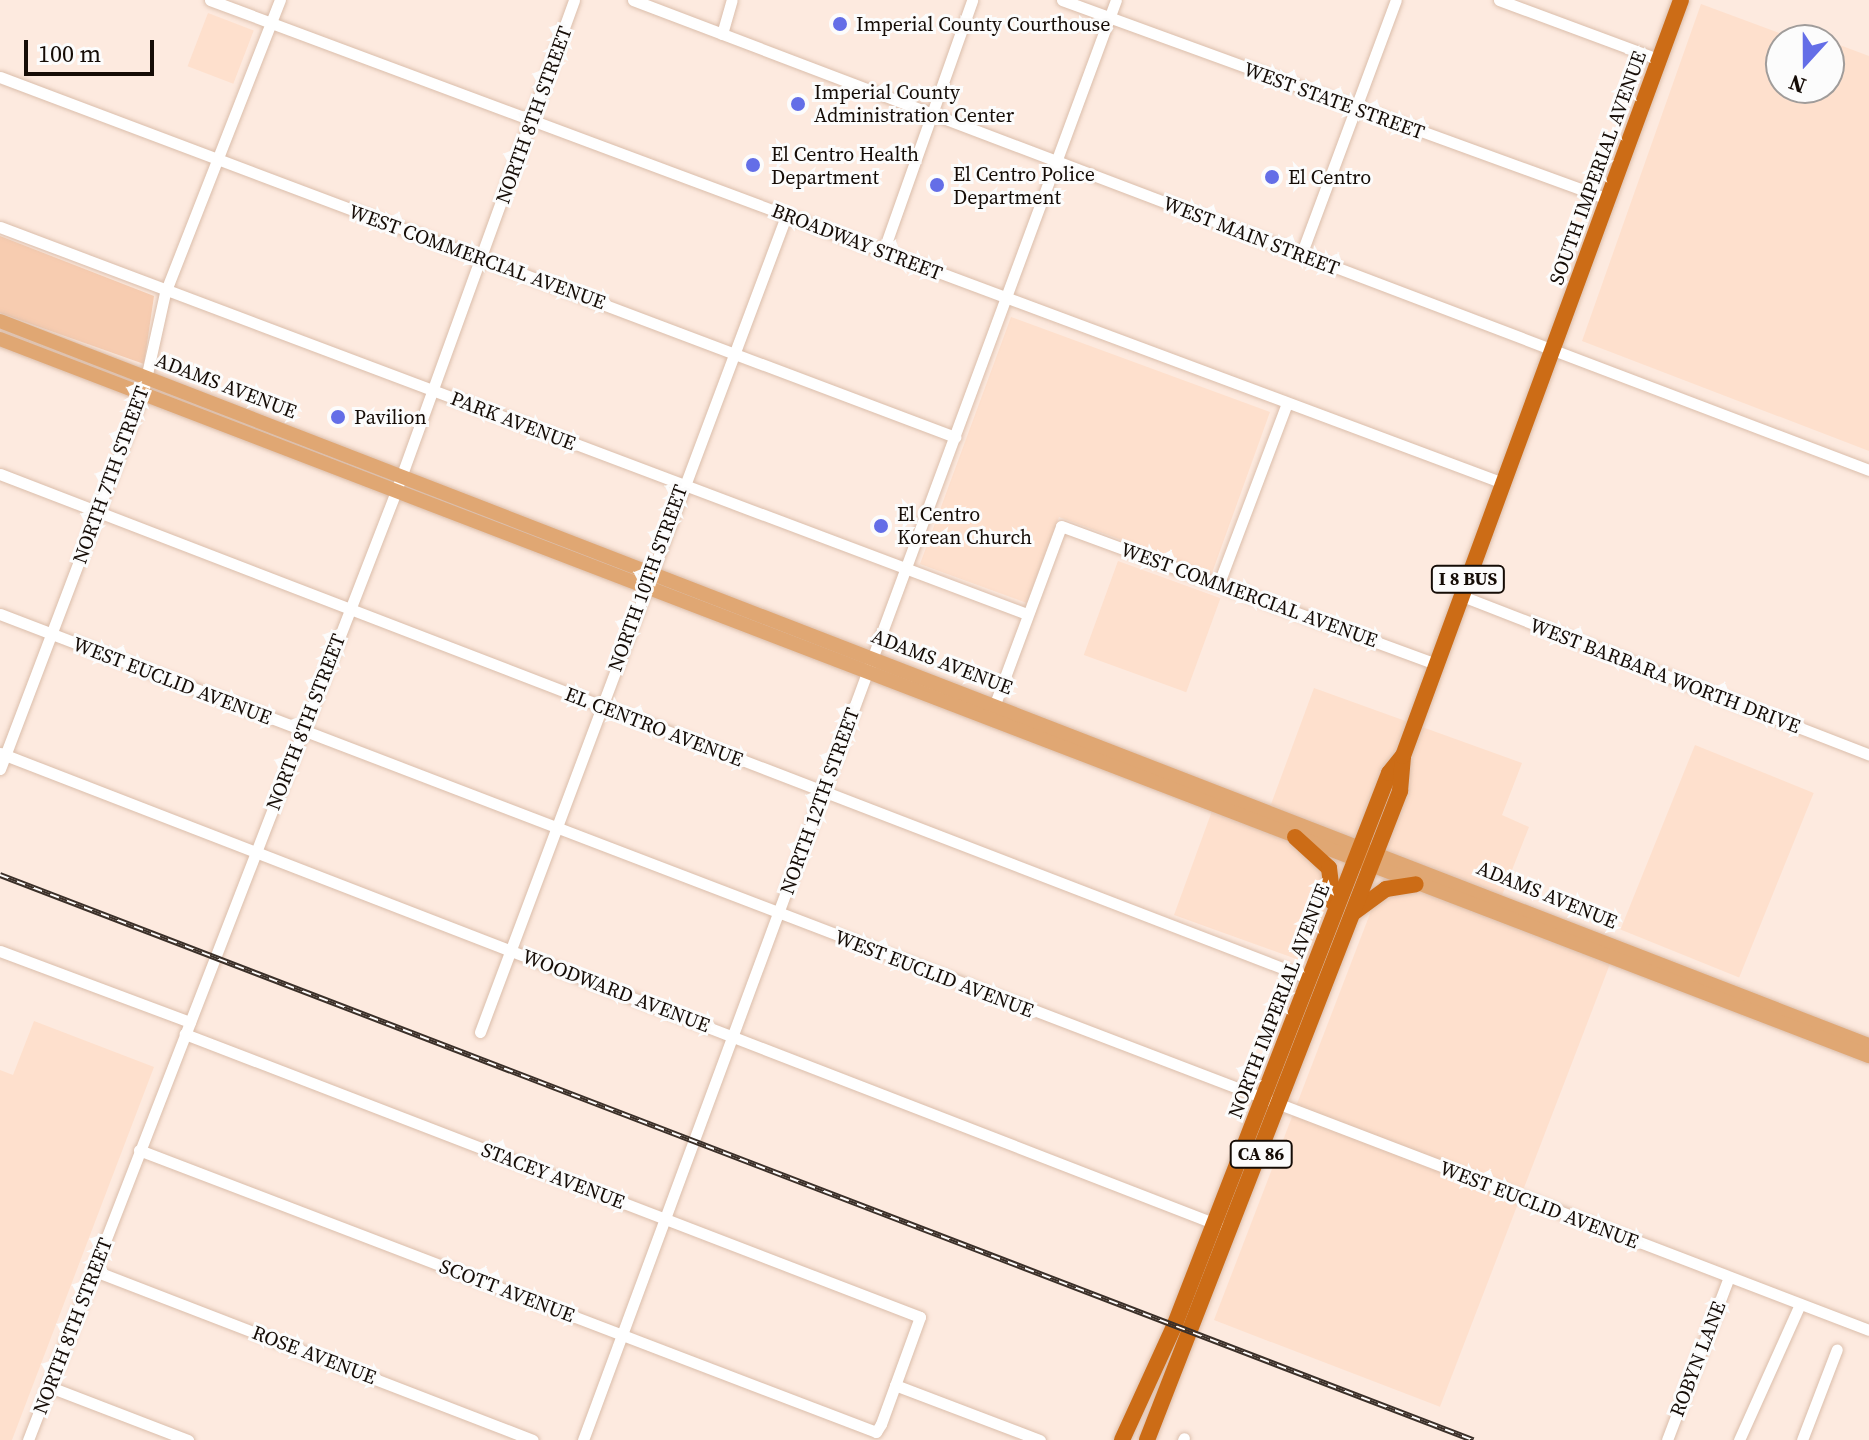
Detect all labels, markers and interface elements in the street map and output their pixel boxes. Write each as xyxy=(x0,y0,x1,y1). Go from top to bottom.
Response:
place label: Imperial County Courthouse xyxy=(856,12,1110,36)
marker: Imperial County Courthouse xyxy=(831,15,849,33)
street label: NORTH 8TH STREET xyxy=(491,23,577,207)
scale bar xyxy=(28,24,158,74)
north arrow xyxy=(1765,24,1845,104)
text: 100 m xyxy=(38,37,101,70)
street label: SOUTH IMPERIAL AVENUE xyxy=(1544,48,1652,288)
street label: WEST STATE STREET xyxy=(1240,57,1428,145)
text: N xyxy=(1784,68,1810,101)
place label: Imperial County Administration Center xyxy=(814,80,1014,127)
marker: Imperial County Administration Center xyxy=(789,95,807,113)
place label: El Centro Health Department xyxy=(771,142,919,189)
marker: El Centro Health Department xyxy=(742,154,764,176)
place label: El Centro Police Department xyxy=(953,162,1095,209)
place label: El Centro xyxy=(1288,165,1371,189)
marker: El Centro xyxy=(1263,168,1281,186)
marker: El Centro Police Department xyxy=(928,176,946,194)
street label: WEST MAIN STREET xyxy=(1159,191,1343,281)
street label: BROADWAY STREET xyxy=(768,198,946,286)
street label: WEST COMMERCIAL AVENUE xyxy=(345,199,609,315)
street label: ADAMS AVENUE xyxy=(152,348,300,424)
street label: NORTH 7TH STREET xyxy=(68,383,154,567)
street label: PARK AVENUE xyxy=(447,386,579,456)
place label: Pavilion xyxy=(354,405,427,429)
marker: Pavilion xyxy=(329,408,347,426)
street label: NORTH 10TH STREET xyxy=(603,481,693,675)
place label: El Centro Korean Church xyxy=(897,502,1032,549)
marker: El Centro Korean Church xyxy=(872,517,890,535)
street label: WEST COMMERCIAL AVENUE xyxy=(1117,537,1381,653)
road number: I 8 BUS xyxy=(1430,565,1506,593)
street label: WEST BARBARA WORTH DRIVE xyxy=(1526,613,1804,739)
street label: ADAMS AVENUE xyxy=(868,624,1016,700)
street label: NORTH 8TH STREET xyxy=(261,631,351,813)
street label: WEST EUCLID AVENUE xyxy=(69,632,275,730)
street label: EL CENTRO AVENUE xyxy=(562,682,746,772)
street label: NORTH 12TH STREET xyxy=(775,704,865,898)
street label: ADAMS AVENUE xyxy=(1473,856,1621,934)
street label: NORTH IMPERIAL AVENUE xyxy=(1223,880,1335,1122)
street label: WEST EUCLID AVENUE xyxy=(831,925,1037,1023)
street label: WOODWARD AVENUE xyxy=(519,944,713,1038)
street label: STACEY AVENUE xyxy=(478,1138,628,1214)
road number: CA 86 xyxy=(1229,1140,1293,1168)
street label: WEST EUCLID AVENUE xyxy=(1436,1156,1642,1254)
street label: NORTH 8TH STREET xyxy=(28,1235,118,1417)
street label: SCOTT AVENUE xyxy=(436,1254,578,1328)
street label: ROBYN LANE xyxy=(1665,1298,1731,1420)
street label: ROSE AVENUE xyxy=(249,1320,379,1390)

